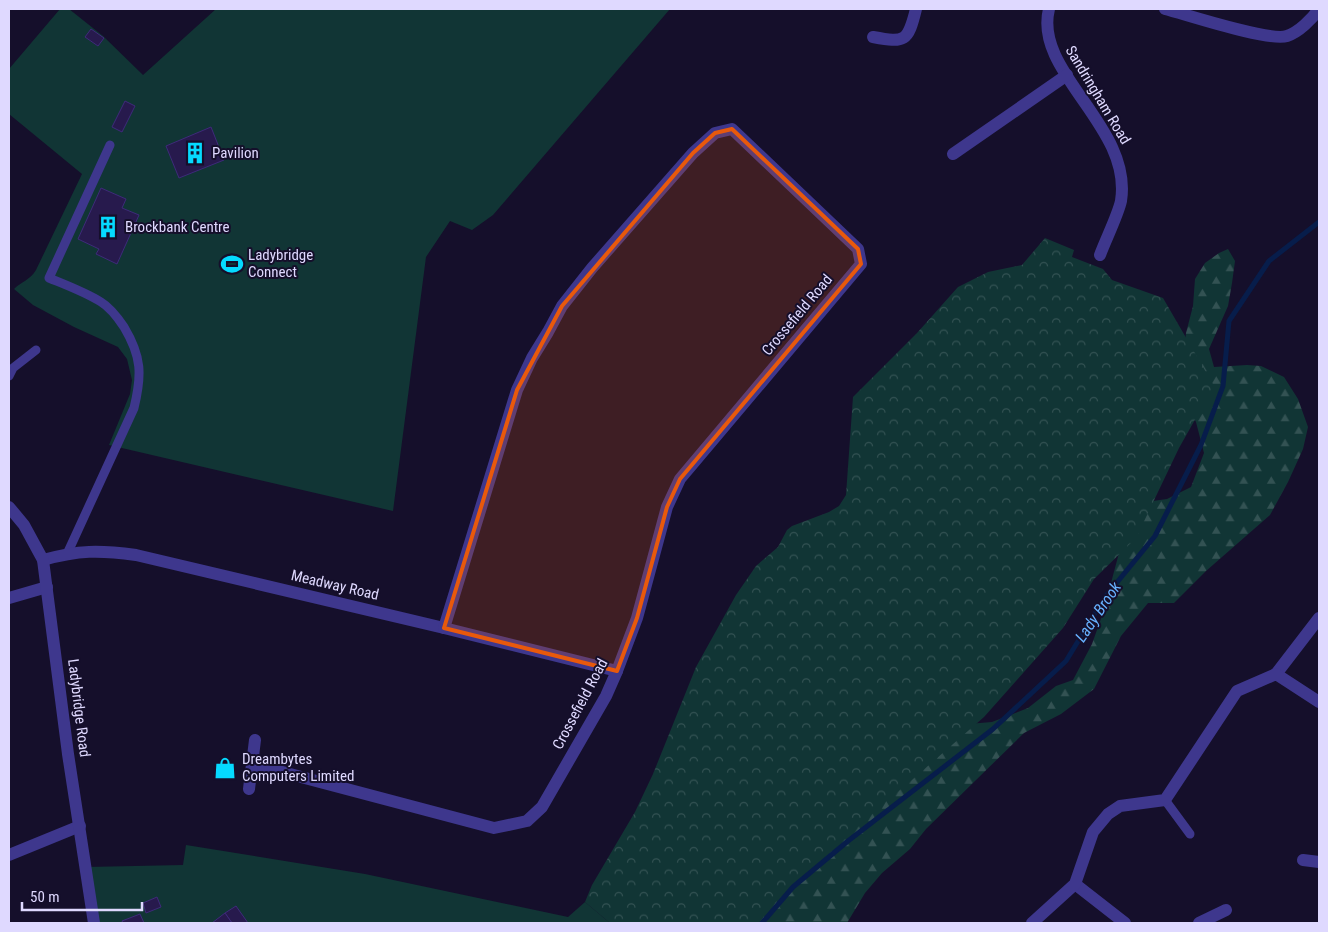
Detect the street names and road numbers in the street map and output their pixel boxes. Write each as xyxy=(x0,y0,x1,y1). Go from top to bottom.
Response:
street label: Sandringham Road xyxy=(1062,43,1134,147)
street label: Crossefield Road xyxy=(758,271,836,359)
street label: Meadway Road xyxy=(289,566,381,604)
street label: Crossefield Road xyxy=(549,656,611,752)
street label: Ladybridge Road xyxy=(64,658,94,758)

